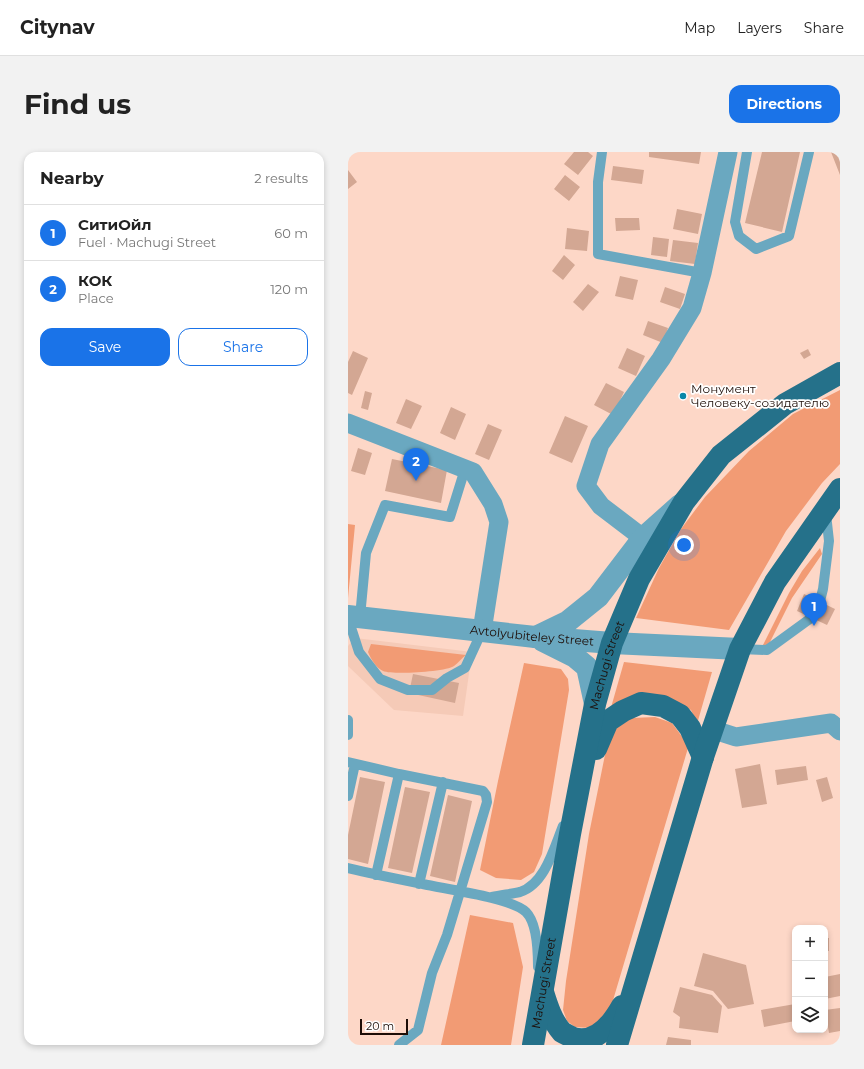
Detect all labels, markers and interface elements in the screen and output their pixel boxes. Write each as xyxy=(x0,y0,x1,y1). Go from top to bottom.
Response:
text: Citynav xyxy=(20,16,95,39)
text: Map xyxy=(684,19,715,37)
text: Layers xyxy=(737,19,782,37)
text: Share xyxy=(804,19,844,37)
button: Directions xyxy=(729,85,840,123)
text: Find us xyxy=(24,87,131,121)
text: Nearby xyxy=(40,168,104,188)
text: 2 results xyxy=(254,170,308,186)
text: СитиОйл xyxy=(78,215,152,234)
text: 1 xyxy=(50,225,56,241)
text: 60 m xyxy=(274,225,308,241)
text: Fuel · Machugi Street xyxy=(78,234,216,250)
text: КОК xyxy=(78,271,112,290)
text: 2 xyxy=(49,281,57,297)
text: 120 m xyxy=(270,281,308,297)
text: Place xyxy=(78,290,114,306)
button: Save xyxy=(40,328,170,366)
button: Share xyxy=(178,328,308,366)
place label: Монумент Человеку-созидателю xyxy=(691,381,829,410)
marker: Монумент Человеку-созидателю xyxy=(678,391,688,401)
pin: 2 xyxy=(403,448,429,481)
your location xyxy=(674,535,694,555)
pin: 1 xyxy=(801,593,827,626)
street label: Machugi Street xyxy=(586,618,628,711)
street label: Avtolyubiteley Street xyxy=(469,622,595,649)
map controls xyxy=(792,925,828,1033)
button: + xyxy=(792,925,828,961)
street label: Machugi Street xyxy=(528,936,559,1030)
button: − xyxy=(792,961,828,997)
button: layers xyxy=(792,997,828,1033)
scale bar xyxy=(360,1017,408,1036)
text: 20 m xyxy=(366,1019,394,1033)

